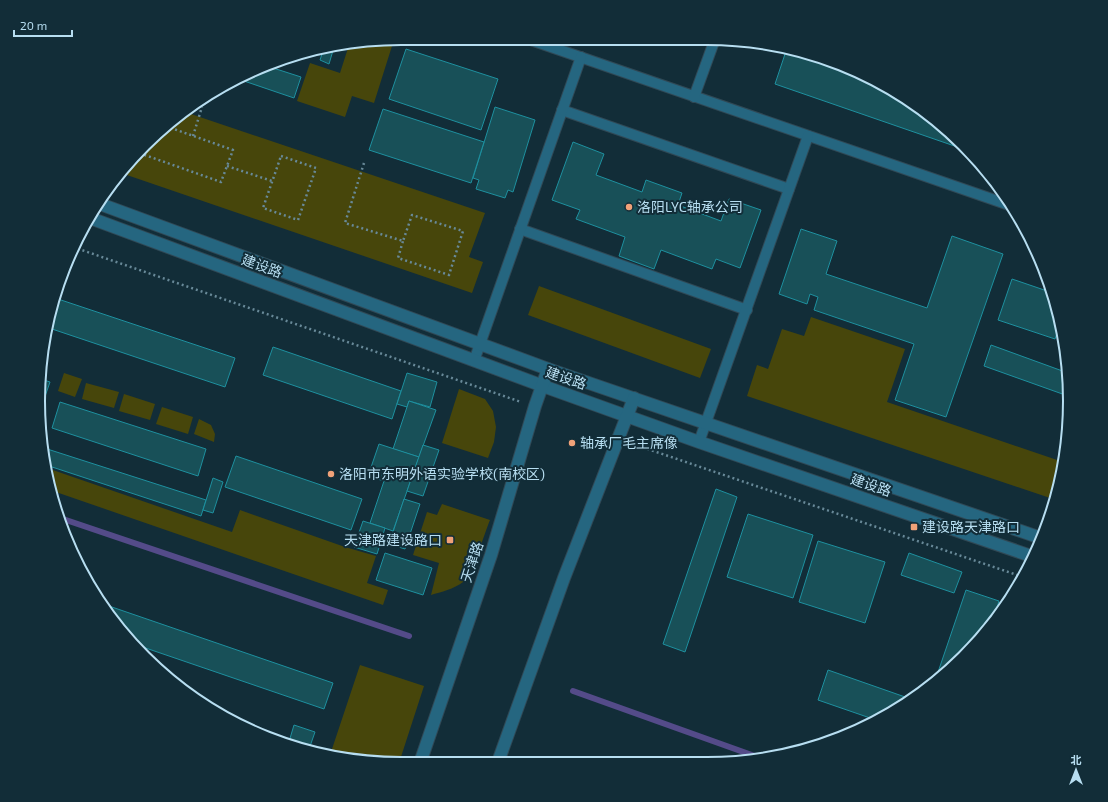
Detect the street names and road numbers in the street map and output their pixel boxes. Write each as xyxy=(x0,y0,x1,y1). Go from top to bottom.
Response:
street label: 建设路 xyxy=(240,250,285,281)
street label: 建设路 xyxy=(544,363,589,392)
street label: 建设路 xyxy=(849,470,894,499)
street label: 天津路 xyxy=(457,539,486,584)

